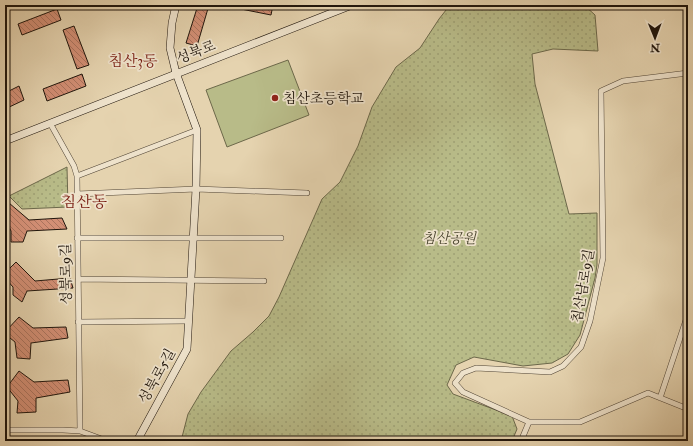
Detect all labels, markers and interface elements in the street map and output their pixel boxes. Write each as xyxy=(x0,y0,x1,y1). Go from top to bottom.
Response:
north arrow xyxy=(635,18,675,58)
street label: 성북로 xyxy=(174,37,218,67)
text: N xyxy=(649,41,661,54)
district label: 침산3동 xyxy=(108,52,158,71)
place label: 침산초등학교 xyxy=(283,90,365,107)
marker: 침산초등학교 xyxy=(270,93,280,103)
district label: 침산동 xyxy=(61,192,108,212)
park label: 침산공원 xyxy=(422,230,478,247)
street label: 성북로9길 xyxy=(57,243,75,305)
street label: 침산남로9길 xyxy=(568,248,598,324)
street label: 성북로5길 xyxy=(135,346,179,406)

